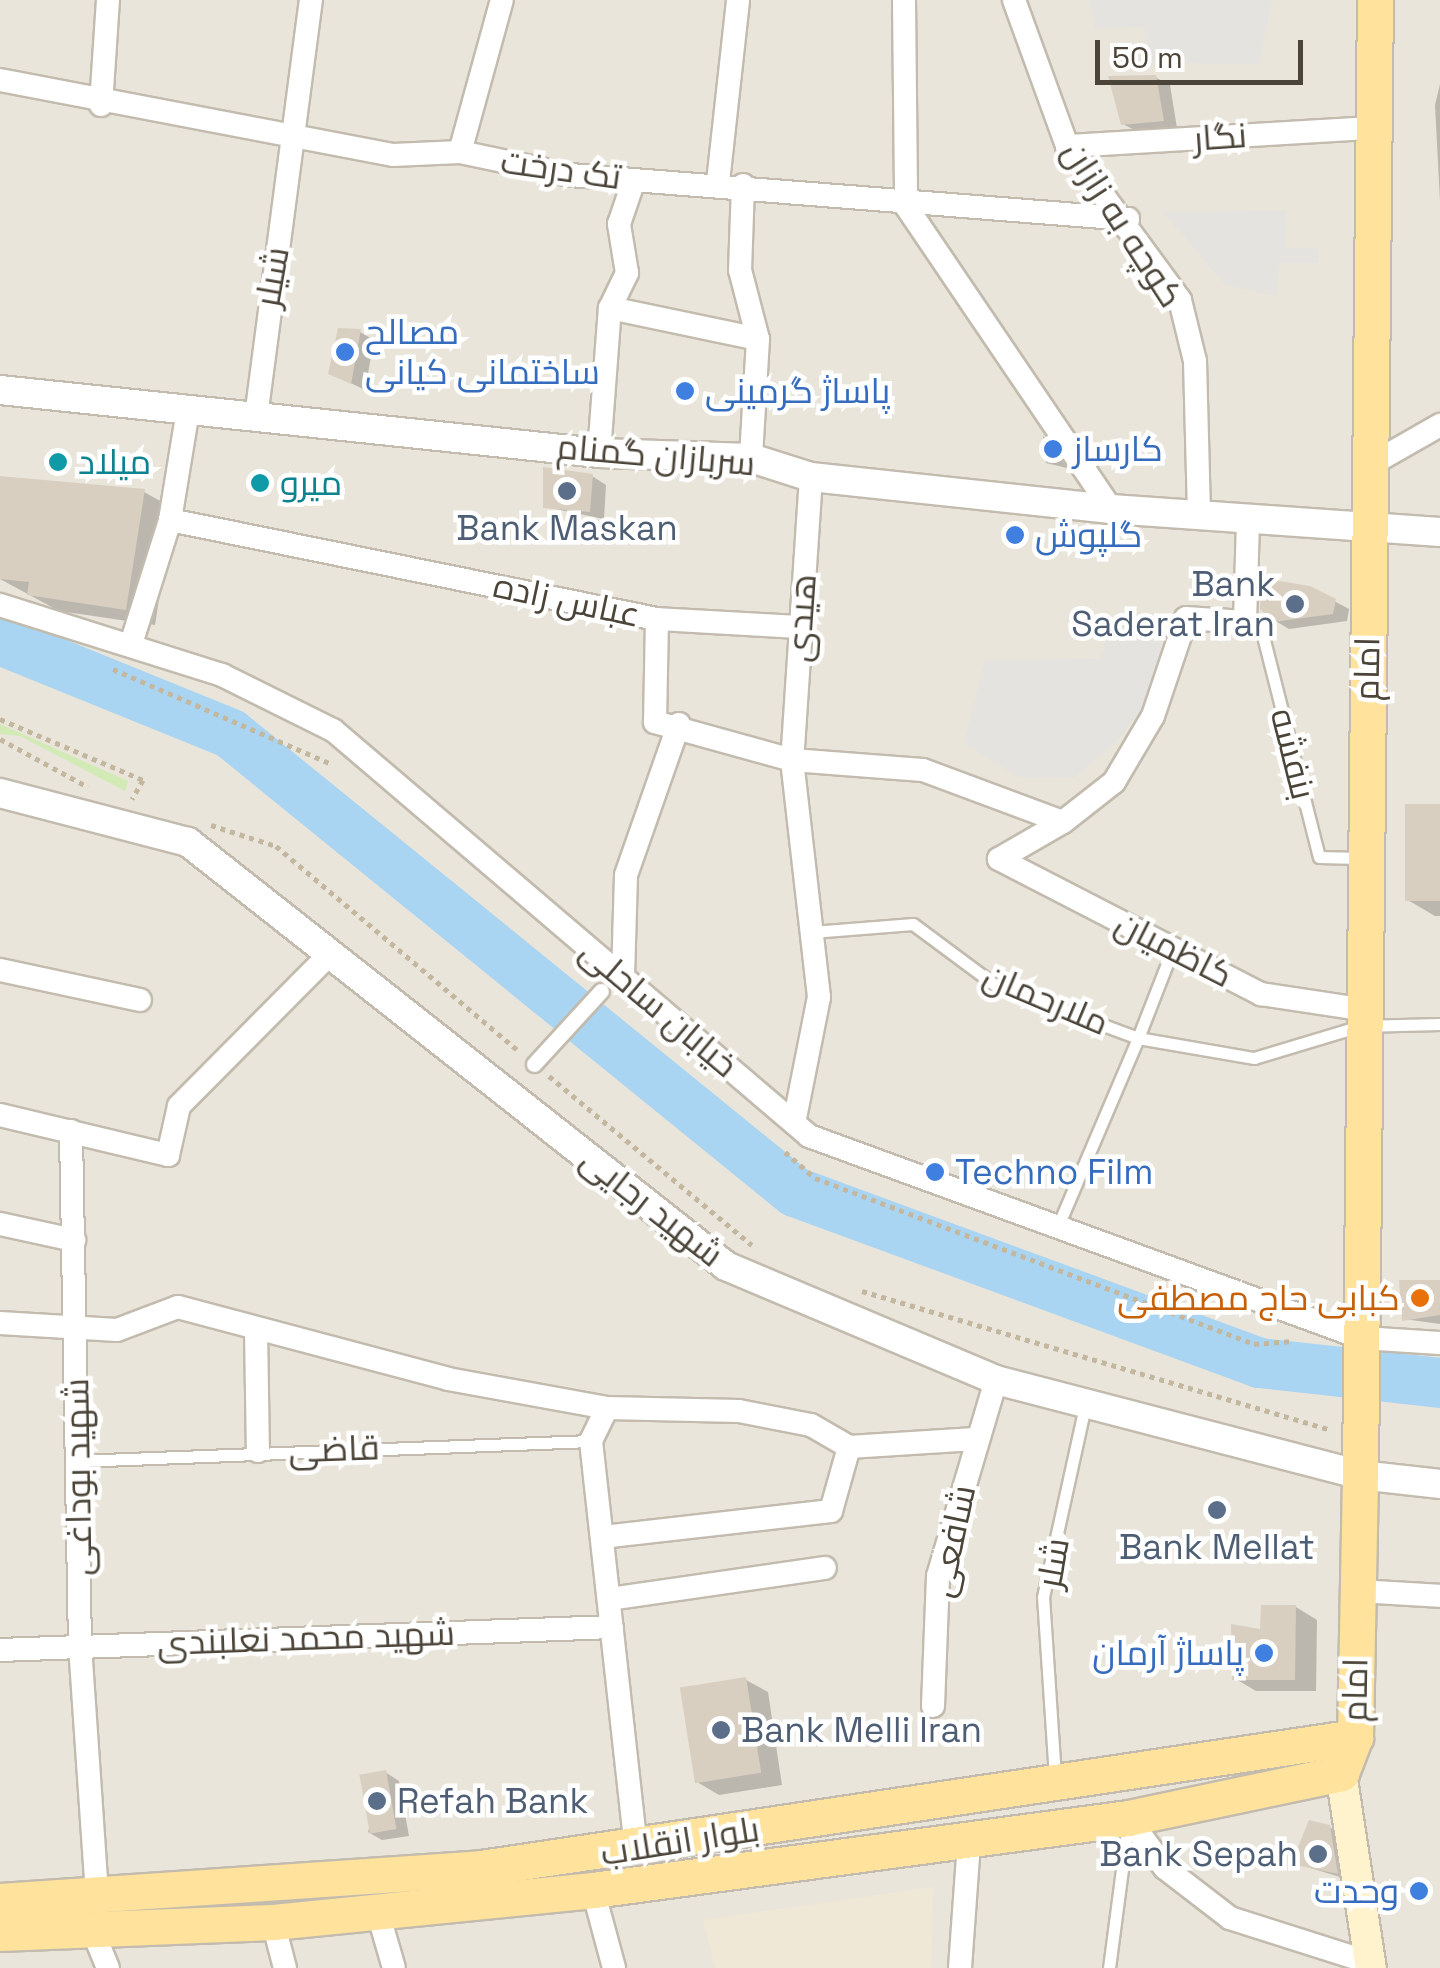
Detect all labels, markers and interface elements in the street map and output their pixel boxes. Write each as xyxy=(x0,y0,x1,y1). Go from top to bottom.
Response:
scale bar xyxy=(1100,20,1308,82)
text: 50 m xyxy=(1112,38,1183,77)
street label: نگار xyxy=(1192,114,1248,160)
street label: کوچه به زازان xyxy=(1054,133,1192,315)
street label: تک درخت xyxy=(498,140,624,198)
street label: شیلر xyxy=(246,244,298,310)
place label: مصالح ساختمانی کیانی xyxy=(365,311,600,393)
marker: مصالح ساختمانی کیانی xyxy=(334,341,356,363)
place label: پاساژ گرمینی xyxy=(705,370,890,412)
marker: پاساژ گرمینی xyxy=(674,380,696,402)
street label: سربازان گمنام xyxy=(555,425,757,485)
place label: کارساز xyxy=(1073,428,1163,470)
marker: کارساز xyxy=(1042,438,1064,460)
place label: میلاد xyxy=(78,441,151,483)
marker: میلاد xyxy=(47,451,69,473)
place label: میرو xyxy=(280,462,342,504)
marker: میرو xyxy=(249,472,271,494)
marker: Bank Maskan xyxy=(556,480,578,502)
place label: Bank Maskan xyxy=(456,507,678,549)
place label: گلپوش xyxy=(1035,514,1142,556)
marker: گلپوش xyxy=(1004,524,1026,546)
place label: Bank Saderat Iran xyxy=(1071,563,1275,645)
street label: عباس زاده xyxy=(490,564,644,636)
street label: هیدی xyxy=(777,573,825,663)
marker: Bank Saderat Iran xyxy=(1284,593,1306,615)
street label: امام xyxy=(1345,637,1389,701)
street label: بنفشه xyxy=(1261,704,1325,804)
street label: کاظمیان xyxy=(1108,902,1240,996)
street label: خیابان ساحلی xyxy=(572,930,746,1086)
street label: ملارحمان xyxy=(977,954,1115,1044)
street label: شهید رجایی xyxy=(572,1138,732,1276)
place label: Techno Film xyxy=(955,1151,1153,1193)
marker: Techno Film xyxy=(924,1161,946,1183)
place label: کبابی حاج مصطفی xyxy=(1117,1277,1400,1319)
marker: کبابی حاج مصطفی xyxy=(1409,1287,1431,1309)
street label: شهید بوداغی xyxy=(55,1378,101,1576)
street label: قاضی xyxy=(288,1426,380,1472)
street label: شافعی xyxy=(920,1481,984,1601)
marker: Bank Mellat xyxy=(1206,1499,1228,1521)
place label: Bank Mellat xyxy=(1119,1526,1315,1568)
street label: شلر xyxy=(1028,1535,1078,1591)
street label: شهید محمد نعلبندی xyxy=(156,1612,456,1664)
place label: پاساژ آرمان xyxy=(1092,1632,1244,1674)
marker: پاساژ آرمان xyxy=(1253,1642,1275,1664)
street label: امام xyxy=(1333,1658,1377,1722)
place label: Bank Melli Iran xyxy=(741,1709,982,1751)
marker: Bank Melli Iran xyxy=(710,1719,732,1741)
place label: Refah Bank xyxy=(397,1780,588,1822)
marker: Refah Bank xyxy=(366,1790,388,1812)
street label: بلوار انقلاب xyxy=(598,1808,762,1874)
place label: Bank Sepah xyxy=(1099,1833,1298,1875)
marker: Bank Sepah xyxy=(1307,1843,1329,1865)
place label: وحدت xyxy=(1314,1870,1399,1912)
marker: وحدت xyxy=(1408,1880,1430,1902)

